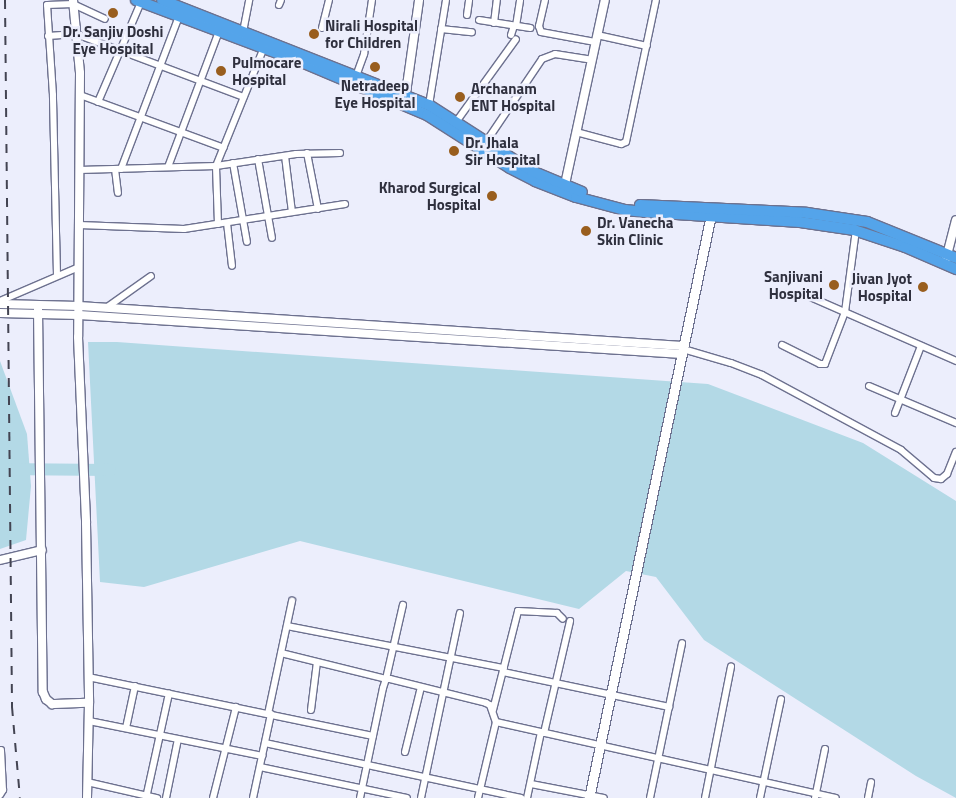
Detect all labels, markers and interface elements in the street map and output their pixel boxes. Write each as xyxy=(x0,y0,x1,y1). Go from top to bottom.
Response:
marker: Dr. Sanjiv Doshi Eye Hospital xyxy=(106,6,120,20)
place label: Nirali Hospital for Children xyxy=(325,16,418,51)
place label: Dr. Sanjiv Doshi Eye Hospital xyxy=(63,22,163,57)
marker: Nirali Hospital for Children xyxy=(307,27,321,41)
place label: Pulmocare Hospital xyxy=(232,53,301,88)
marker: Netradeep Eye Hospital xyxy=(368,60,382,74)
marker: Pulmocare Hospital xyxy=(214,64,228,78)
place label: Netradeep Eye Hospital xyxy=(335,76,415,111)
place label: Archanam ENT Hospital xyxy=(471,79,555,114)
marker: Archanam ENT Hospital xyxy=(453,90,467,104)
place label: Dr. Jhala Sir Hospital xyxy=(465,133,540,168)
marker: Dr. Jhala Sir Hospital xyxy=(447,144,461,158)
place label: Kharod Surgical Hospital xyxy=(379,178,481,213)
marker: Kharod Surgical Hospital xyxy=(485,189,499,203)
place label: Dr. Vanecha Skin Clinic xyxy=(597,213,673,248)
marker: Dr. Vanecha Skin Clinic xyxy=(579,224,593,238)
place label: Sanjivani Hospital xyxy=(764,267,823,302)
place label: Jivan Jyot Hospital xyxy=(852,269,912,304)
marker: Sanjivani Hospital xyxy=(827,278,841,292)
marker: Jivan Jyot Hospital xyxy=(916,280,930,294)

